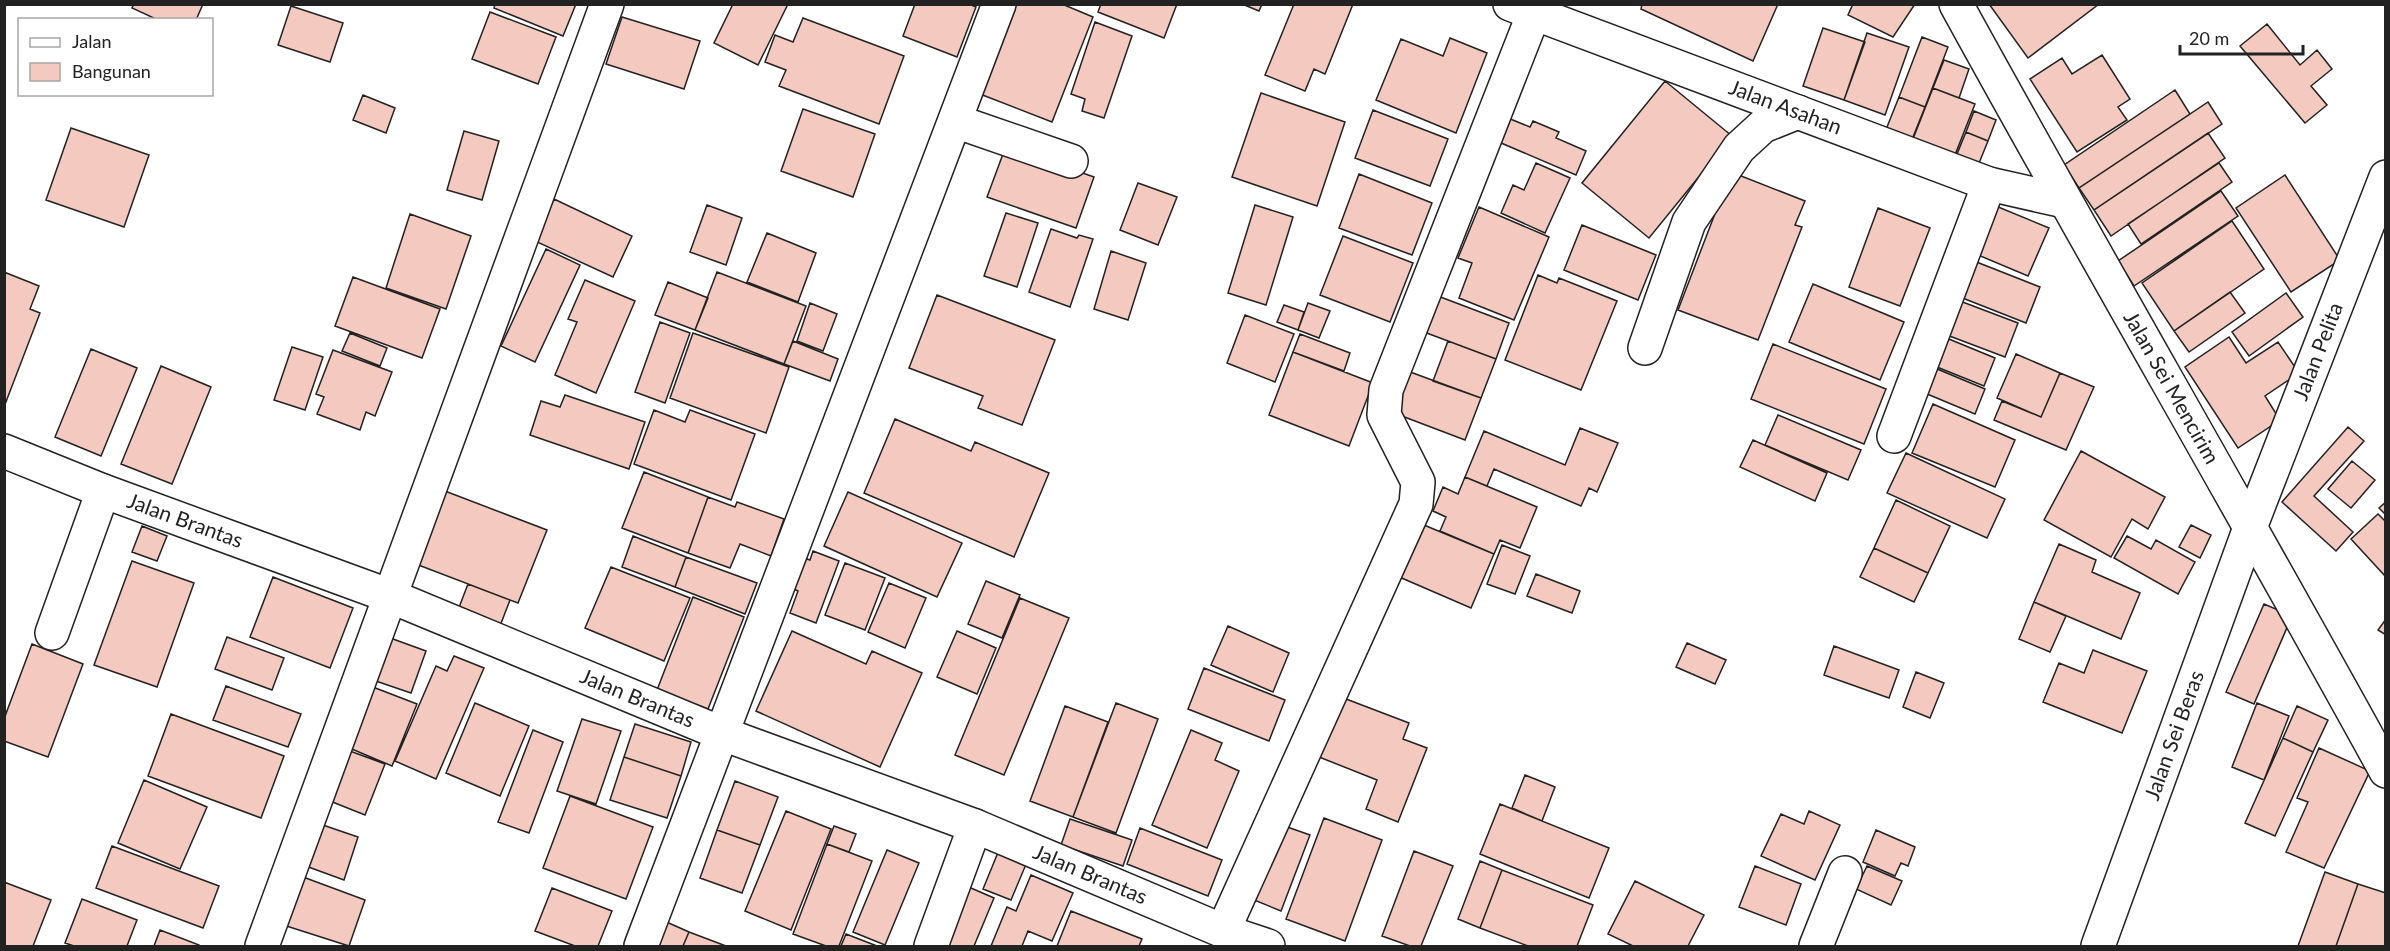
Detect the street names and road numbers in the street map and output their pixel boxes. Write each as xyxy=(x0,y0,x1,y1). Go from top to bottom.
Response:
street label: Jalan Asahan xyxy=(1726,74,1846,139)
street label: Jalan Pelita xyxy=(2287,299,2347,403)
street label: Jalan Sei Mencirim xyxy=(2119,306,2226,468)
street label: Jalan Brantas xyxy=(124,487,247,552)
street label: Jalan Brantas xyxy=(577,662,699,732)
street label: Jalan Sei Beras xyxy=(2138,667,2208,803)
street label: Jalan Brantas xyxy=(1030,838,1151,908)

